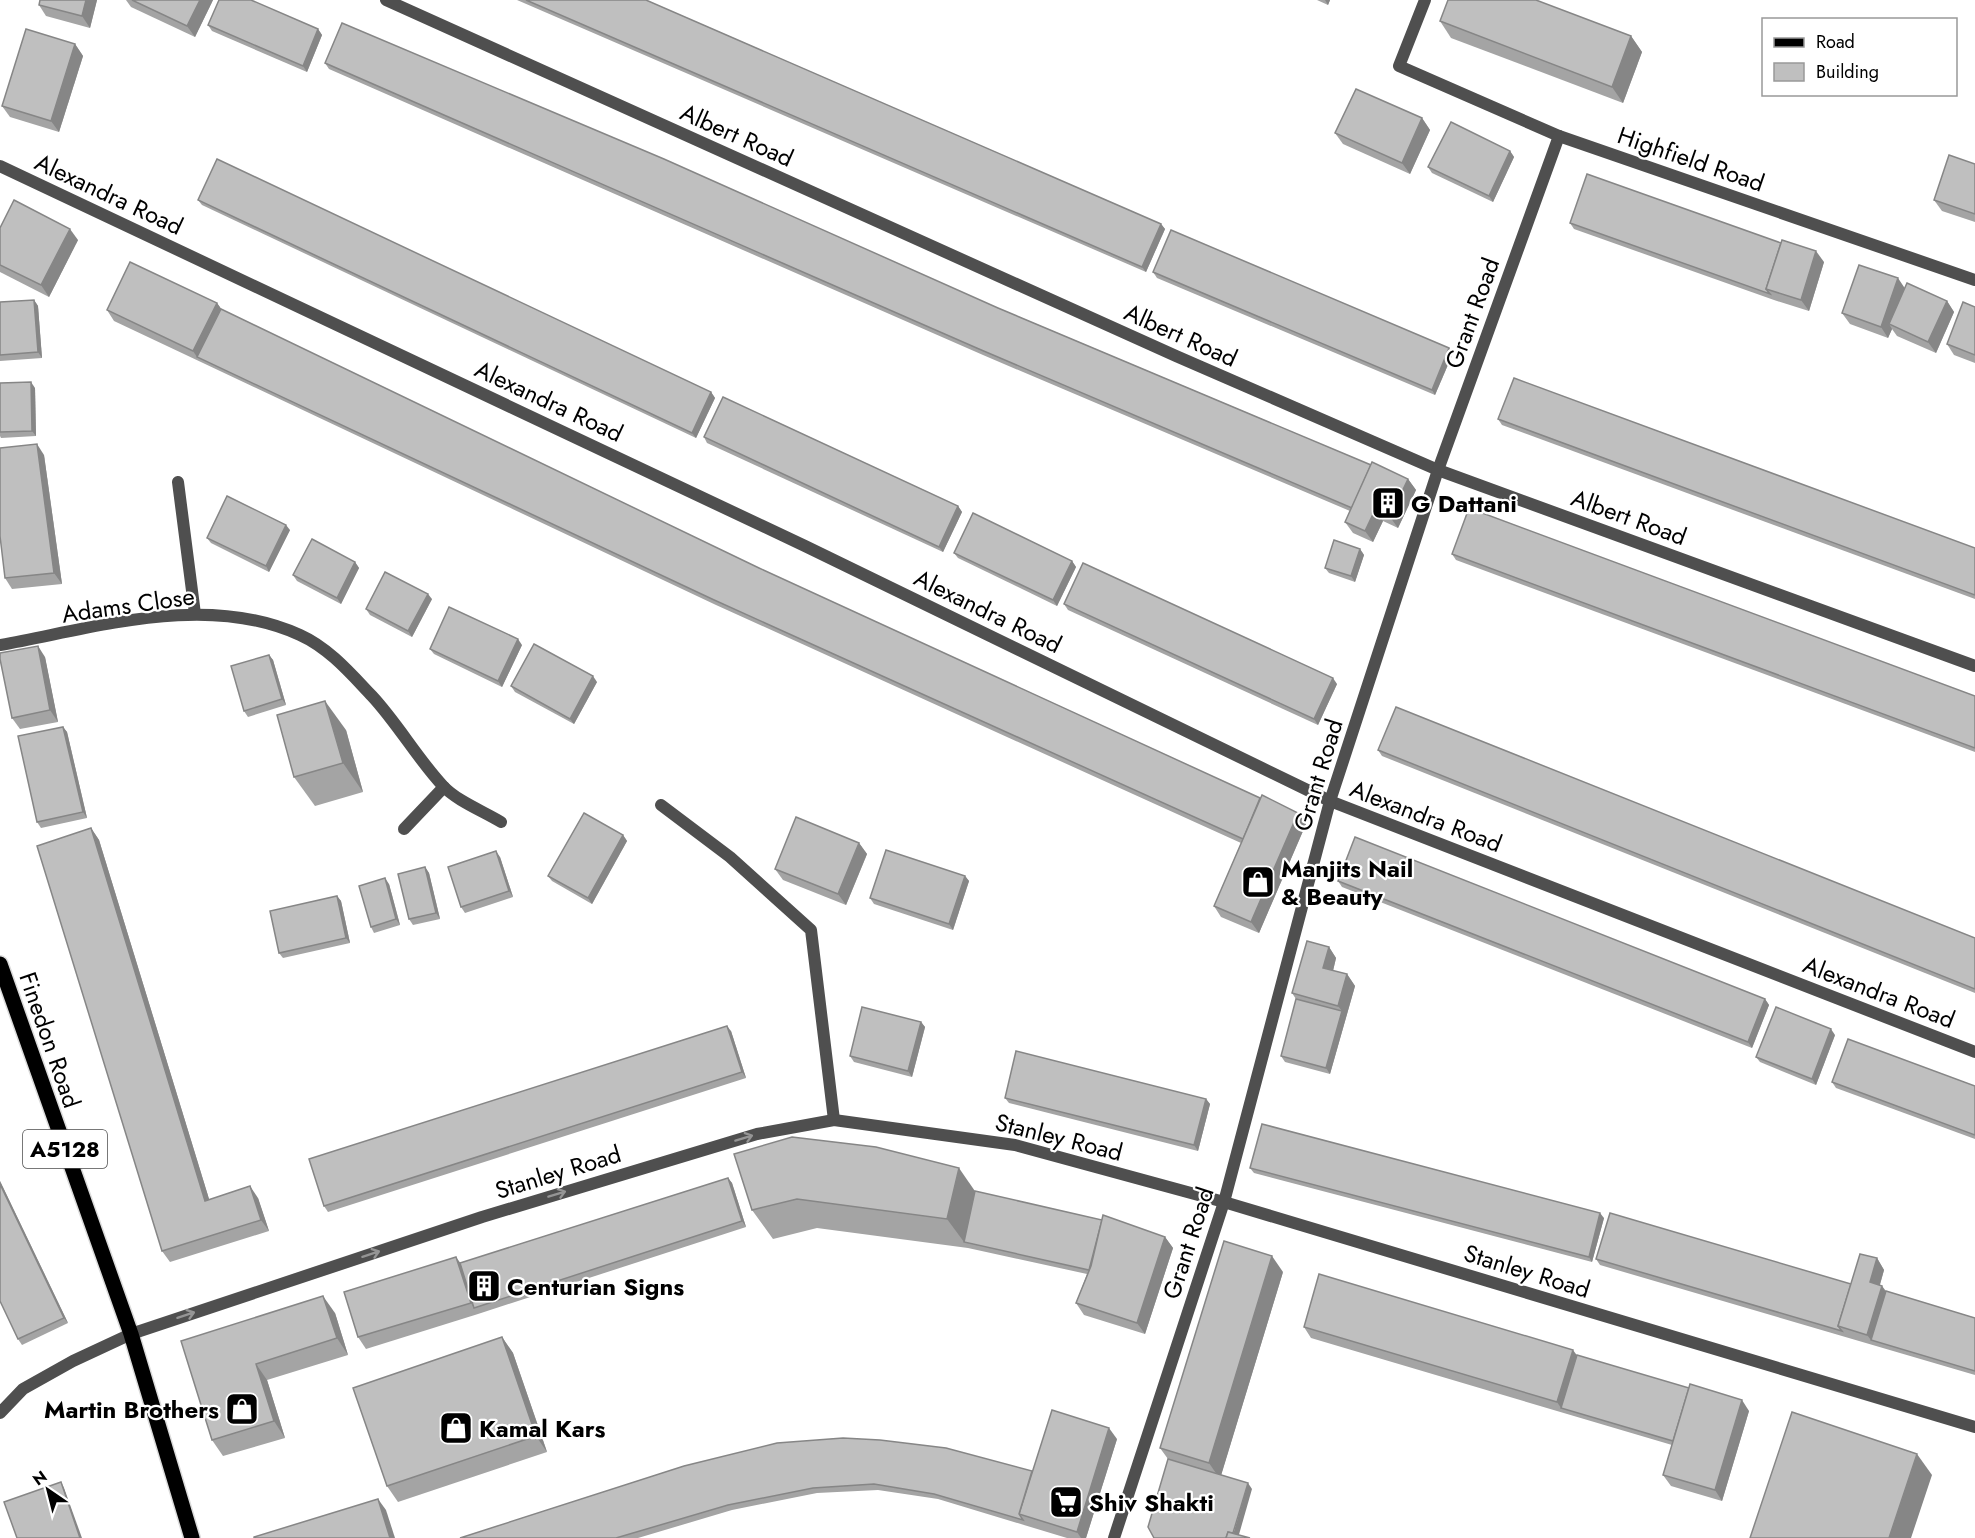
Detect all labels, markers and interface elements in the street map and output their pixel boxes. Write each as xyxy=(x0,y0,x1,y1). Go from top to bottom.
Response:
legend xyxy=(1762,18,1957,96)
text: Road xyxy=(1816,29,1855,55)
text: Building xyxy=(1816,59,1879,85)
street label: Albert Road xyxy=(675,95,799,175)
street label: Highfield Road xyxy=(1613,117,1769,201)
street label: Alexandra Road xyxy=(29,144,189,244)
street label: Grant Road xyxy=(1436,253,1508,373)
street label: Albert Road xyxy=(1119,295,1243,375)
street label: Alexandra Road xyxy=(469,351,629,451)
street label: Albert Road xyxy=(1566,480,1692,554)
building icon: G Dattani xyxy=(1370,485,1406,521)
place label: G Dattani xyxy=(1411,486,1517,521)
street label: Alexandra Road xyxy=(908,560,1068,662)
street label: Adams Close xyxy=(59,578,197,632)
street label: Grant Road xyxy=(1284,715,1352,835)
street label: Alexandra Road xyxy=(1345,771,1507,861)
place label: Manjits Nail & Beauty xyxy=(1281,851,1413,914)
shop icon: Manjits Nail & Beauty xyxy=(1240,864,1276,900)
street label: Alexandra Road xyxy=(1798,947,1960,1037)
street label: Finedon Road xyxy=(10,967,90,1113)
street label: Stanley Road xyxy=(992,1104,1126,1170)
road number: A5128 xyxy=(23,1130,107,1168)
one-way arrow xyxy=(734,1132,753,1143)
street label: Stanley Road xyxy=(491,1136,625,1208)
street label: Grant Road xyxy=(1153,1183,1223,1303)
one-way arrow xyxy=(547,1188,566,1199)
street label: Stanley Road xyxy=(1460,1235,1594,1307)
one-way arrow xyxy=(361,1247,380,1258)
building icon: Centurian Signs xyxy=(466,1268,502,1304)
place label: Centurian Signs xyxy=(507,1269,684,1304)
one-way arrow xyxy=(176,1309,195,1320)
shop icon: Martin Brothers xyxy=(224,1391,260,1427)
place label: Martin Brothers xyxy=(44,1392,219,1427)
shop icon: Kamal Kars xyxy=(438,1410,474,1446)
place label: Kamal Kars xyxy=(479,1411,606,1446)
north arrow xyxy=(18,1460,78,1520)
text: N xyxy=(28,1465,51,1491)
supermarket icon: Shiv Shakti xyxy=(1048,1484,1084,1520)
place label: Shiv Shakti xyxy=(1089,1485,1214,1520)

